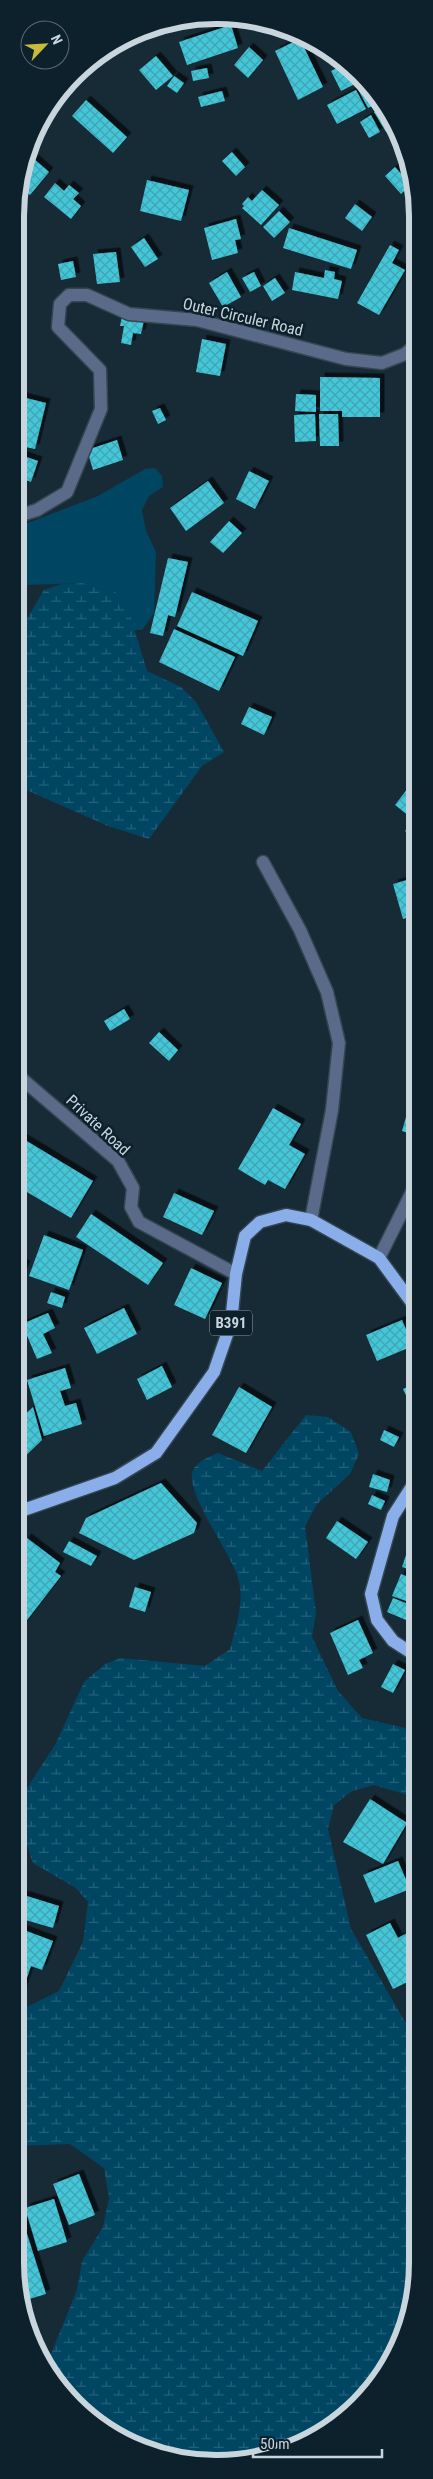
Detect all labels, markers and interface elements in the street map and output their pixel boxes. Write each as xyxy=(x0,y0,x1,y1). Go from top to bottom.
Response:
north arrow xyxy=(20,20,70,70)
text: N xyxy=(48,32,66,47)
street label: Outer Circuler Road xyxy=(181,294,305,340)
street label: Private Road xyxy=(62,1091,134,1159)
road number: B391 xyxy=(210,1310,252,1336)
scale bar xyxy=(253,2426,382,2458)
text: 50 m xyxy=(260,2435,290,2453)

